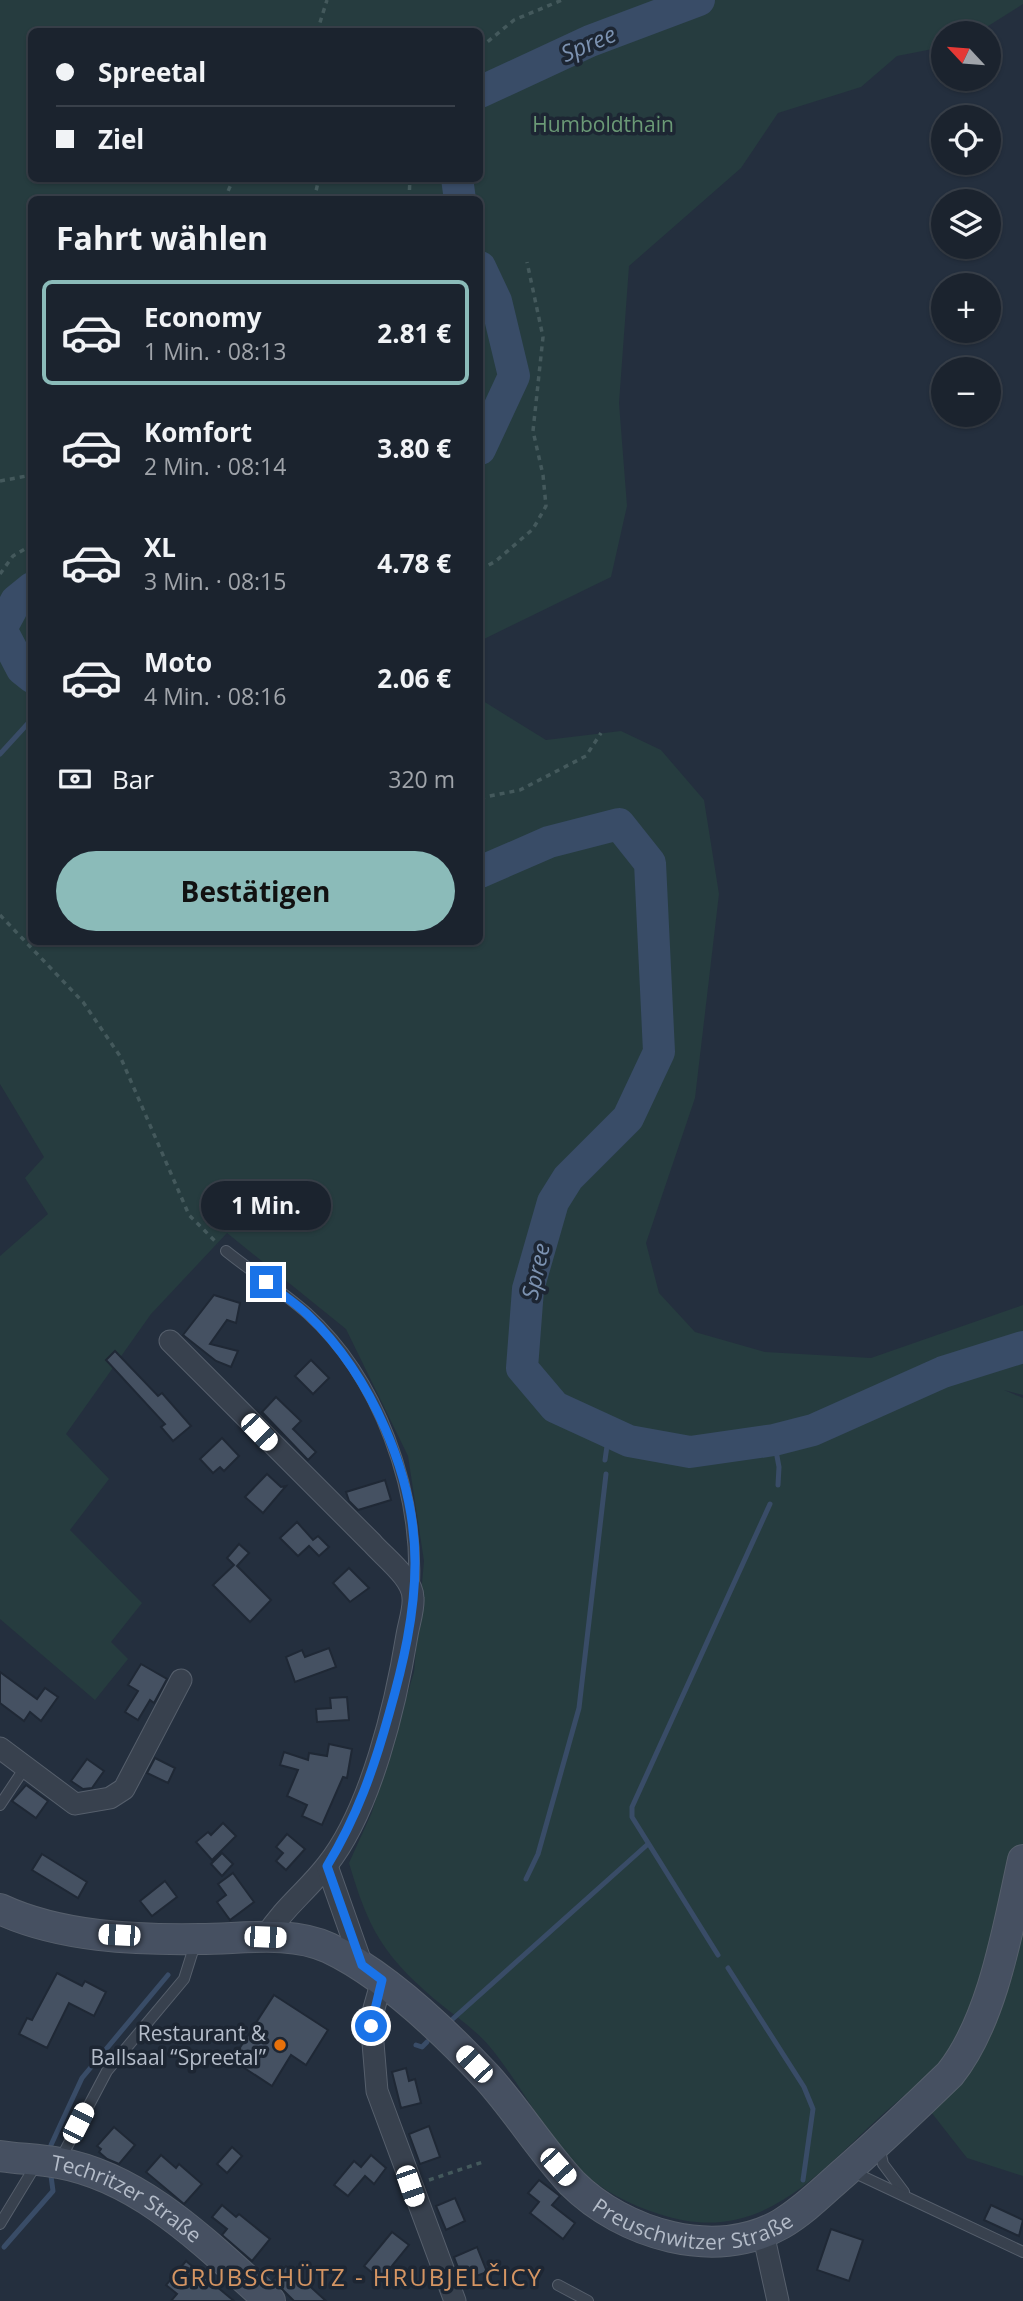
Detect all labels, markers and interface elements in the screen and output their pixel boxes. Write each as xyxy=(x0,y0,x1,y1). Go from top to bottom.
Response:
water label: Spree xyxy=(556,17,620,69)
north arrow xyxy=(931,21,1001,91)
map controls xyxy=(931,21,1001,427)
text: Spreetal xyxy=(98,54,206,90)
button: locate xyxy=(931,105,1001,175)
park label: Humboldthain xyxy=(532,110,674,138)
text: Ziel xyxy=(98,121,144,157)
button: layers xyxy=(931,189,1001,259)
text: Fahrt wählen xyxy=(56,216,268,259)
button: + xyxy=(931,273,1001,343)
text: Economy xyxy=(144,299,262,335)
icon: car xyxy=(60,301,123,364)
text: 2.81 € xyxy=(377,315,451,351)
text: 1 Min. · 08:13 xyxy=(144,335,286,367)
button: − xyxy=(931,357,1001,427)
text: Komfort xyxy=(144,414,252,450)
icon: car xyxy=(60,416,123,479)
text: 3.80 € xyxy=(377,430,451,466)
text: 2 Min. · 08:14 xyxy=(144,450,286,482)
text: XL xyxy=(144,529,176,565)
icon: car xyxy=(60,531,123,594)
text: 4.78 € xyxy=(377,545,451,581)
text: 3 Min. · 08:15 xyxy=(144,565,286,597)
text: Moto xyxy=(144,644,212,680)
icon: car xyxy=(60,646,123,709)
text: 2.06 € xyxy=(377,660,451,696)
text: 4 Min. · 08:16 xyxy=(144,680,286,712)
icon: cash xyxy=(56,760,94,798)
text: Bar xyxy=(112,761,154,797)
text: 320 m xyxy=(388,763,455,795)
button: Bestätigen xyxy=(56,851,455,931)
callout: 1 Min. xyxy=(201,1180,331,1230)
text: 1 Min. xyxy=(231,1189,301,1221)
water label: Spree xyxy=(513,1240,557,1302)
route end xyxy=(250,1266,282,1298)
car xyxy=(237,1410,282,1454)
car xyxy=(98,1923,141,1947)
car xyxy=(244,1926,287,1948)
route start xyxy=(355,2010,387,2042)
place label: Restaurant & Ballsaal “Spreetal” xyxy=(90,2019,267,2071)
marker: Restaurant & Ballsaal “Spreetal” xyxy=(272,2037,288,2053)
car xyxy=(452,2042,497,2086)
car xyxy=(60,2100,97,2146)
car xyxy=(537,2144,580,2190)
street label: Techritzer Straße xyxy=(49,2148,208,2249)
car xyxy=(394,2163,427,2209)
street label: Preuschwitzer Straße xyxy=(588,2191,798,2256)
district label: GRUBSCHÜTZ - HRUBJELČICY xyxy=(171,2260,543,2293)

